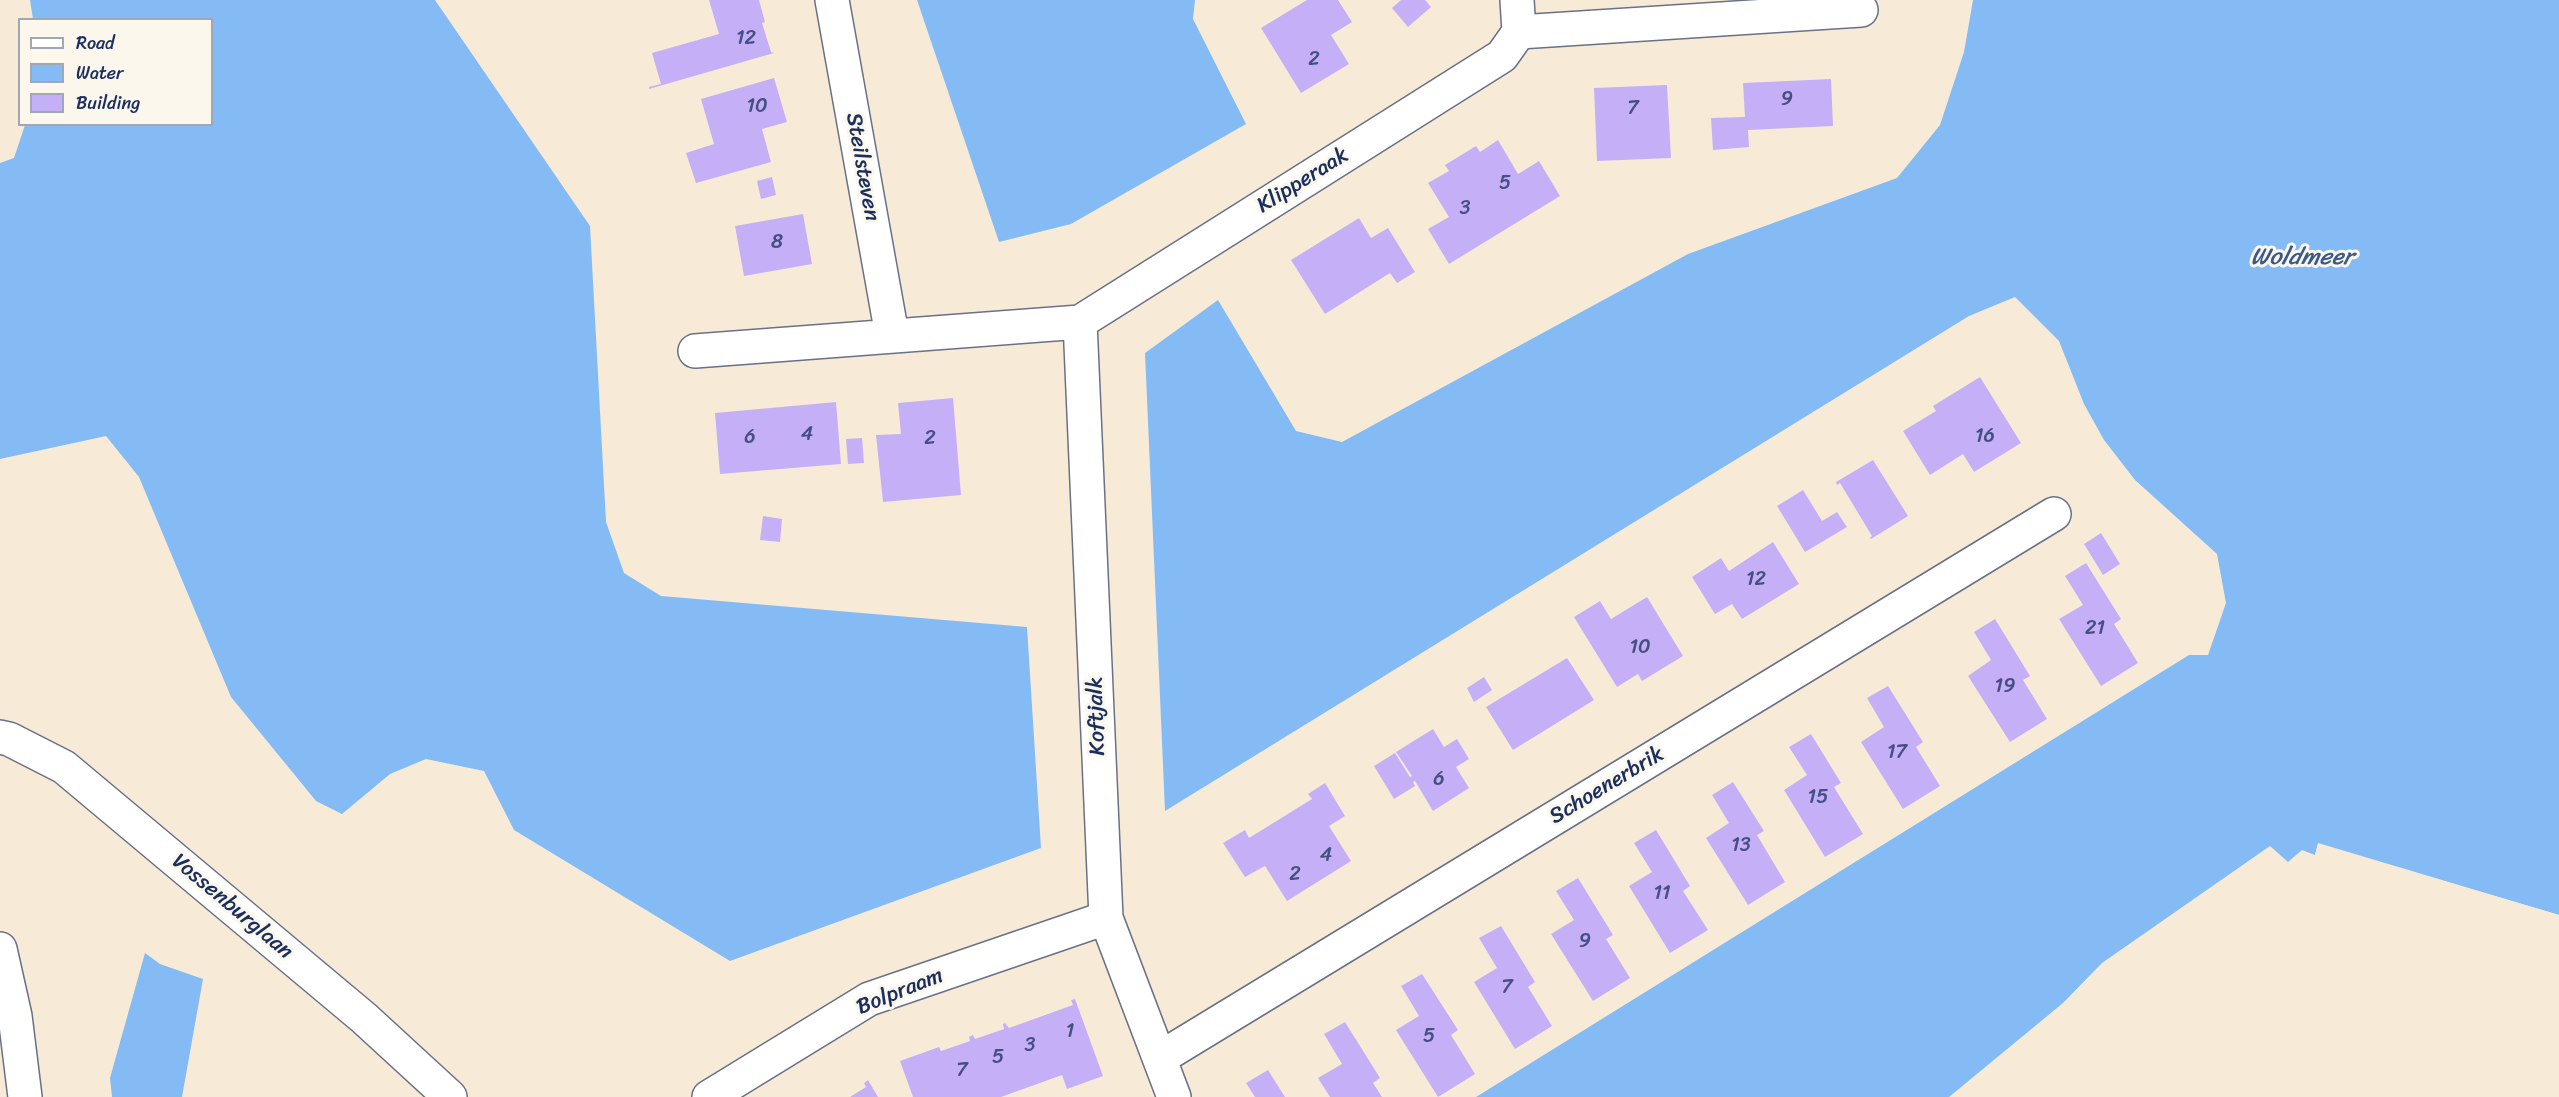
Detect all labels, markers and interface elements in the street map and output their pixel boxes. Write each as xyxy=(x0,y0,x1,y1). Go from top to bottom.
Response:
legend xyxy=(18,18,213,126)
text: Road xyxy=(76,27,115,59)
house number: 12 xyxy=(736,27,756,51)
house number: 2 xyxy=(1308,48,1320,72)
text: Water xyxy=(76,57,123,89)
text: Building xyxy=(76,87,140,119)
house number: 9 xyxy=(1781,88,1793,112)
house number: 10 xyxy=(746,95,768,119)
house number: 7 xyxy=(1627,97,1639,121)
street label: Steilsteven xyxy=(839,111,885,223)
street label: Klipperaak xyxy=(1252,143,1354,219)
house number: 5 xyxy=(1499,172,1511,196)
house number: 3 xyxy=(1460,197,1470,221)
house number: 8 xyxy=(771,231,783,255)
water label: Woldmeer xyxy=(2251,244,2353,272)
house number: 4 xyxy=(801,423,813,447)
house number: 16 xyxy=(1975,425,1995,449)
house number: 6 xyxy=(744,426,756,450)
house number: 2 xyxy=(924,427,936,451)
house number: 12 xyxy=(1746,568,1766,592)
house number: 21 xyxy=(2085,617,2105,641)
house number: 10 xyxy=(1629,636,1651,660)
house number: 19 xyxy=(1995,675,2015,699)
street label: Koftjalk xyxy=(1082,676,1112,756)
street label: Schoenerbrik xyxy=(1545,741,1669,831)
house number: 17 xyxy=(1887,741,1907,765)
house number: 6 xyxy=(1433,768,1445,792)
house number: 15 xyxy=(1808,786,1828,810)
house number: 13 xyxy=(1731,834,1751,858)
house number: 4 xyxy=(1320,844,1332,868)
street label: Vossenburglaan xyxy=(166,849,298,965)
house number: 2 xyxy=(1289,863,1301,887)
house number: 11 xyxy=(1653,882,1671,906)
house number: 9 xyxy=(1579,930,1591,954)
street label: Bolpraam xyxy=(853,963,947,1021)
house number: 7 xyxy=(1501,976,1513,1000)
house number: 1 xyxy=(1066,1020,1074,1044)
house number: 5 xyxy=(1423,1025,1435,1049)
house number: 3 xyxy=(1025,1034,1035,1058)
house number: 5 xyxy=(992,1046,1004,1070)
house number: 7 xyxy=(956,1059,968,1083)

